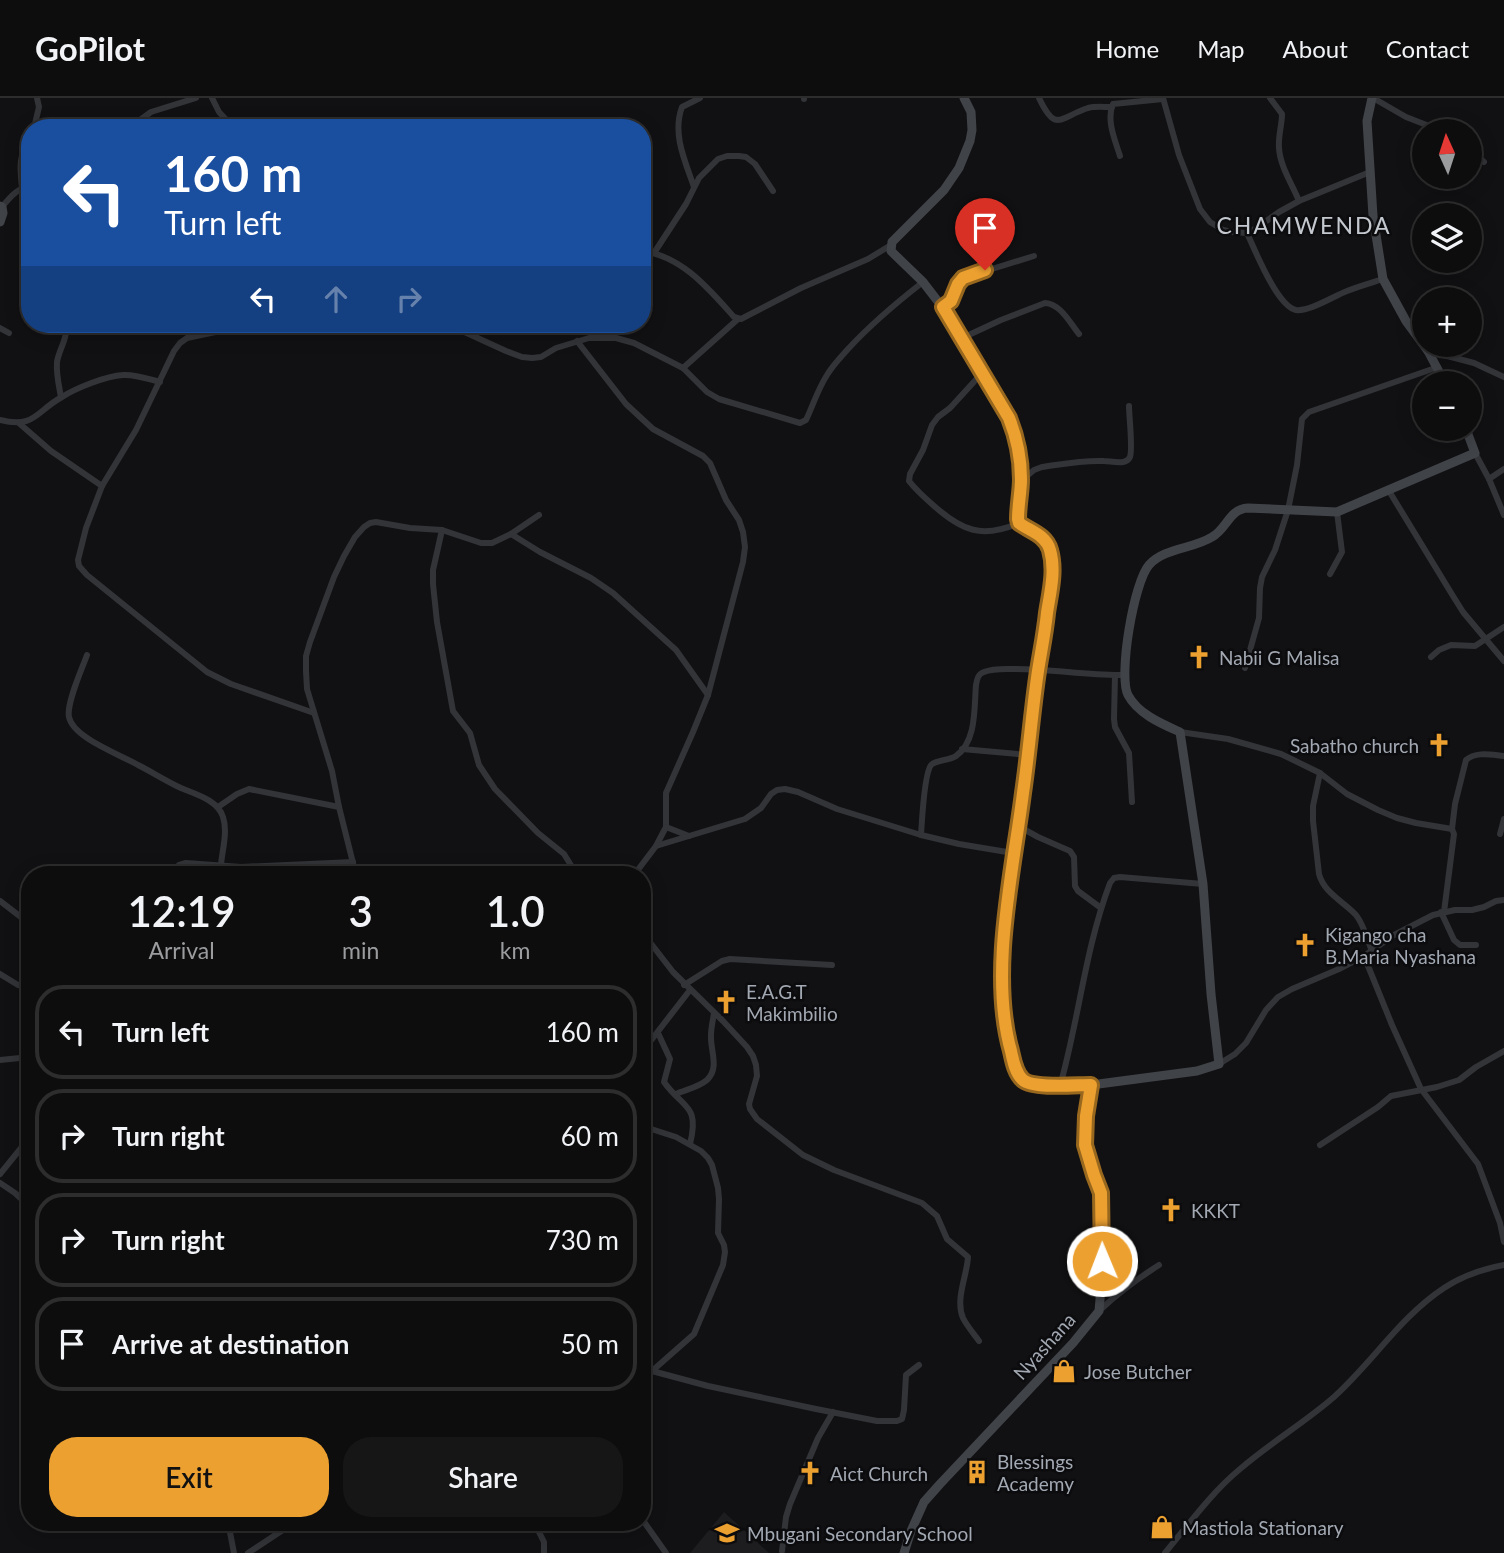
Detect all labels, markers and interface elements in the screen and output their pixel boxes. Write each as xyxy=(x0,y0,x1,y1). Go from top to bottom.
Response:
text: GoPilot xyxy=(35,28,145,68)
text: Home xyxy=(1095,34,1159,63)
text: Map xyxy=(1197,34,1245,63)
text: About xyxy=(1283,34,1348,63)
text: Contact xyxy=(1386,34,1469,63)
north arrow xyxy=(1412,119,1482,189)
map controls xyxy=(1412,119,1482,441)
text: 160 m xyxy=(164,144,302,202)
icon: left xyxy=(49,147,140,238)
pin xyxy=(955,198,1015,270)
text: Turn left xyxy=(164,203,281,242)
button: layers xyxy=(1412,203,1482,273)
icon: arrive xyxy=(966,209,1004,247)
district label: CHAMWENDA xyxy=(1216,211,1392,239)
icon: left xyxy=(244,280,282,318)
icon: ahead xyxy=(317,280,355,318)
icon: right xyxy=(390,280,428,318)
button: + xyxy=(1412,287,1482,357)
button: − xyxy=(1412,371,1482,441)
church icon: Nabii G Malisa xyxy=(1185,643,1213,671)
place label: Nabii G Malisa xyxy=(1219,646,1340,669)
church icon: Sabatho church xyxy=(1425,731,1453,759)
place label: Sabatho church xyxy=(1290,734,1419,757)
text: 12:19 xyxy=(127,886,236,936)
text: 3 xyxy=(349,886,373,936)
text: 1.0 xyxy=(486,886,545,936)
place label: Kigango cha B.Maria Nyashana xyxy=(1325,923,1476,968)
church icon: Kigango cha B.Maria Nyashana xyxy=(1291,931,1319,959)
text: Arrival xyxy=(148,936,215,964)
text: min xyxy=(342,936,379,964)
text: km xyxy=(500,936,530,964)
place label: E.A.G.T Makimbilio xyxy=(746,980,838,1025)
church icon: E.A.G.T Makimbilio xyxy=(712,988,740,1016)
icon: left xyxy=(53,1013,91,1051)
text: Turn left xyxy=(112,1016,209,1048)
text: 160 m xyxy=(546,1016,619,1048)
icon: right xyxy=(53,1117,91,1155)
text: Turn right xyxy=(112,1120,225,1152)
text: 60 m xyxy=(561,1120,619,1152)
church icon: KKKT xyxy=(1157,1196,1185,1224)
place label: KKKT xyxy=(1191,1199,1240,1222)
icon: right xyxy=(53,1221,91,1259)
text: Turn right xyxy=(112,1224,225,1256)
text: 730 m xyxy=(546,1224,619,1256)
position arrow xyxy=(1065,1224,1139,1298)
street label: Nyashana xyxy=(1008,1308,1080,1384)
icon: arrive xyxy=(53,1325,91,1363)
text: Arrive at destination xyxy=(112,1328,349,1360)
text: 50 m xyxy=(561,1328,619,1360)
shop icon: Jose Butcher xyxy=(1050,1357,1078,1385)
place label: Jose Butcher xyxy=(1084,1360,1192,1383)
button: Exit xyxy=(49,1437,329,1517)
button: Share xyxy=(343,1437,623,1517)
place label: Blessings Academy xyxy=(997,1450,1074,1495)
building icon: Blessings Academy xyxy=(963,1458,991,1486)
church icon: Aict Church xyxy=(796,1459,824,1487)
place label: Aict Church xyxy=(830,1462,928,1485)
shop icon: Mastiola Stationary xyxy=(1148,1513,1176,1541)
place label: Mastiola Stationary xyxy=(1182,1516,1344,1539)
school or university icon: Mbugani Secondary School xyxy=(713,1519,741,1547)
place label: Mbugani Secondary School xyxy=(747,1522,973,1545)

